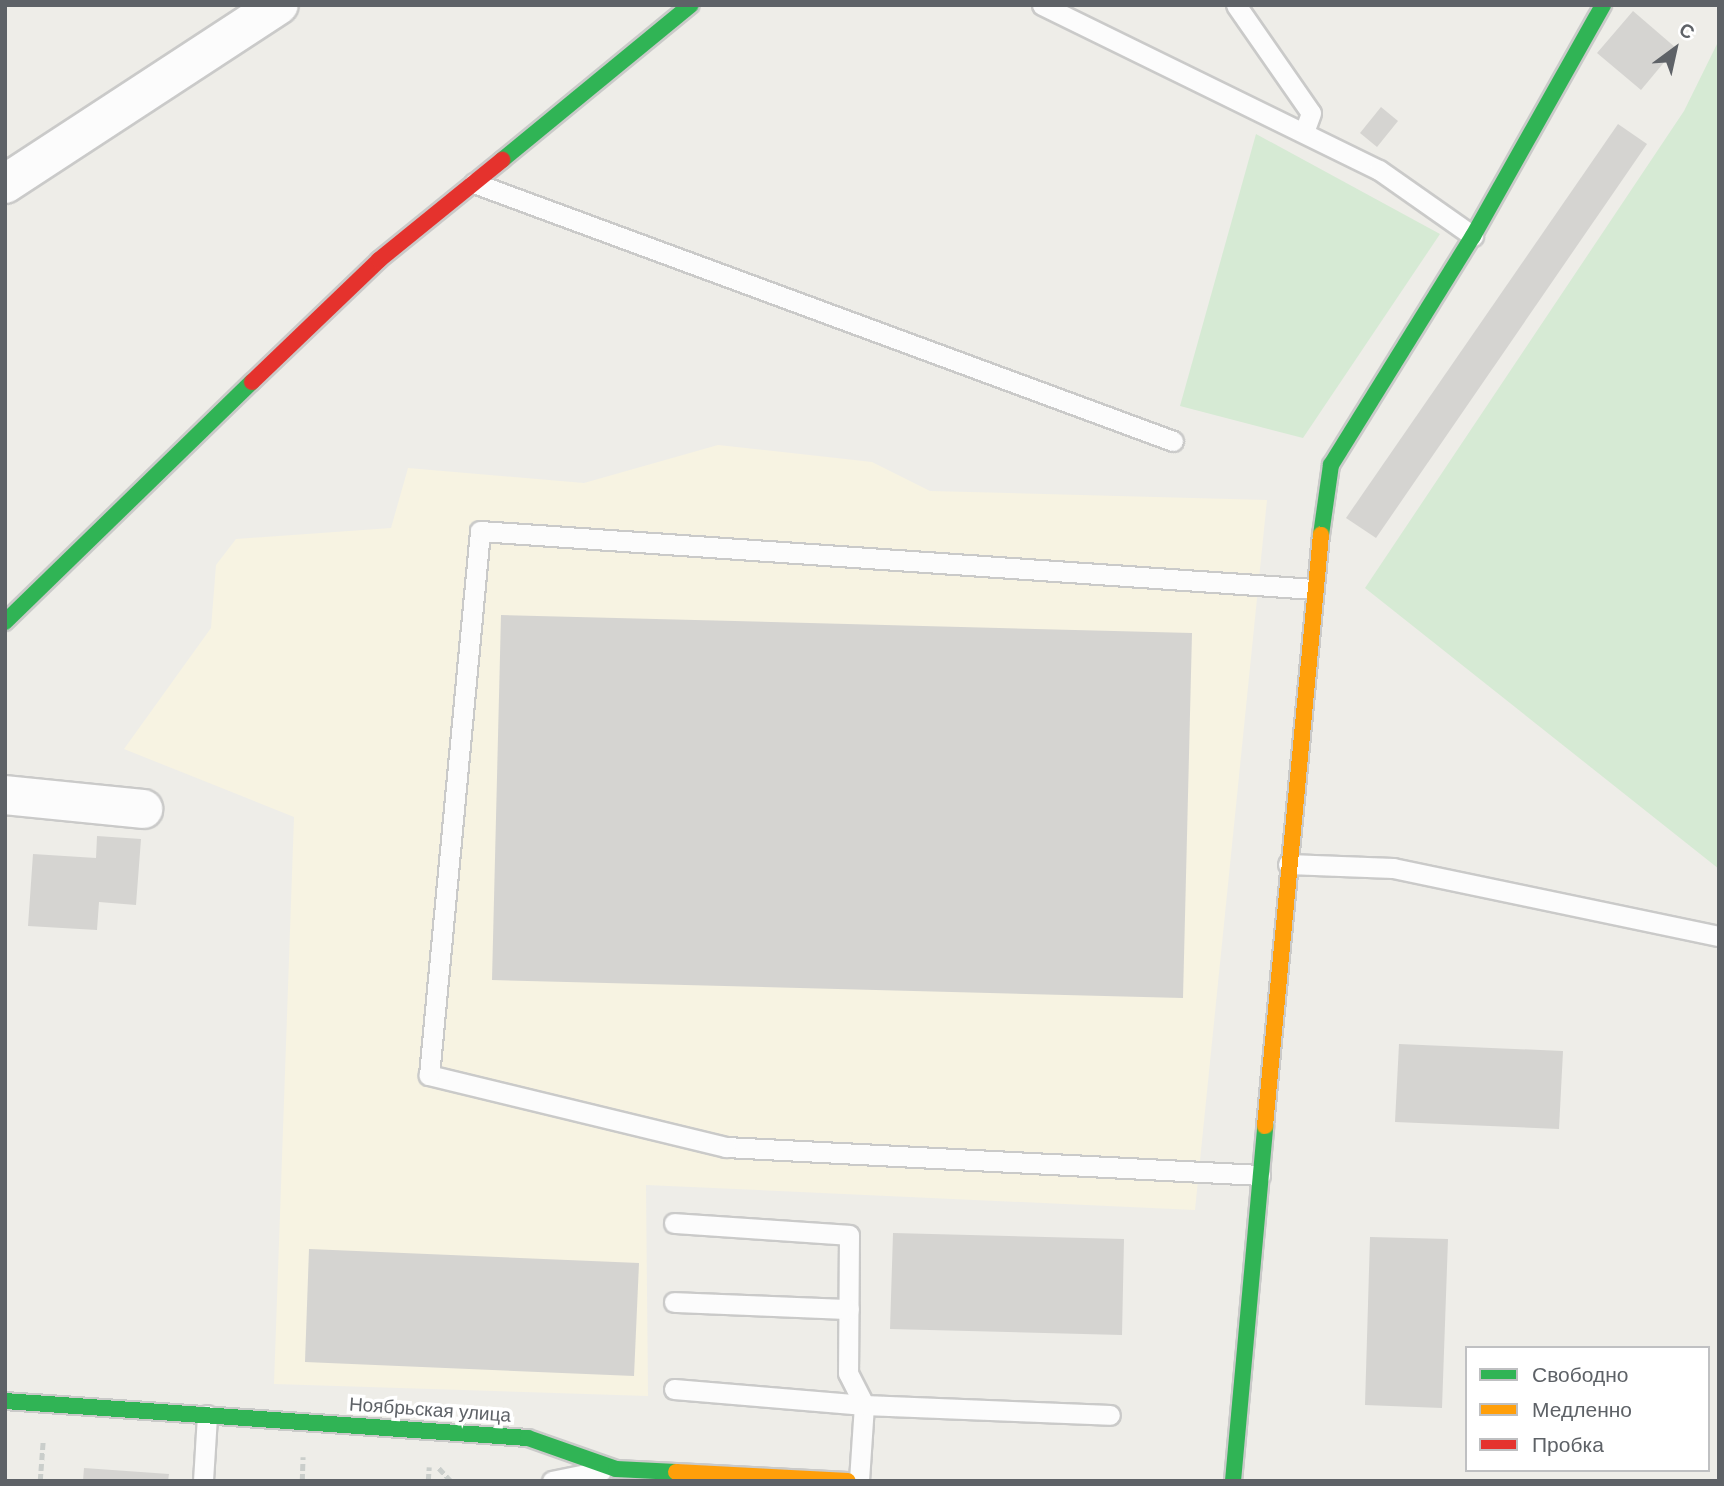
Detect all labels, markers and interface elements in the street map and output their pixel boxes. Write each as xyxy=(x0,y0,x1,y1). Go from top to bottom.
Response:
north arrow xyxy=(1640,14,1710,84)
text: С xyxy=(1674,17,1699,45)
legend xyxy=(1465,1346,1710,1472)
text: Свободно xyxy=(1532,1361,1629,1389)
street label: Ноябрьская улица xyxy=(348,1393,512,1427)
text: Медленно xyxy=(1532,1396,1632,1424)
text: Пробка xyxy=(1532,1431,1604,1459)

